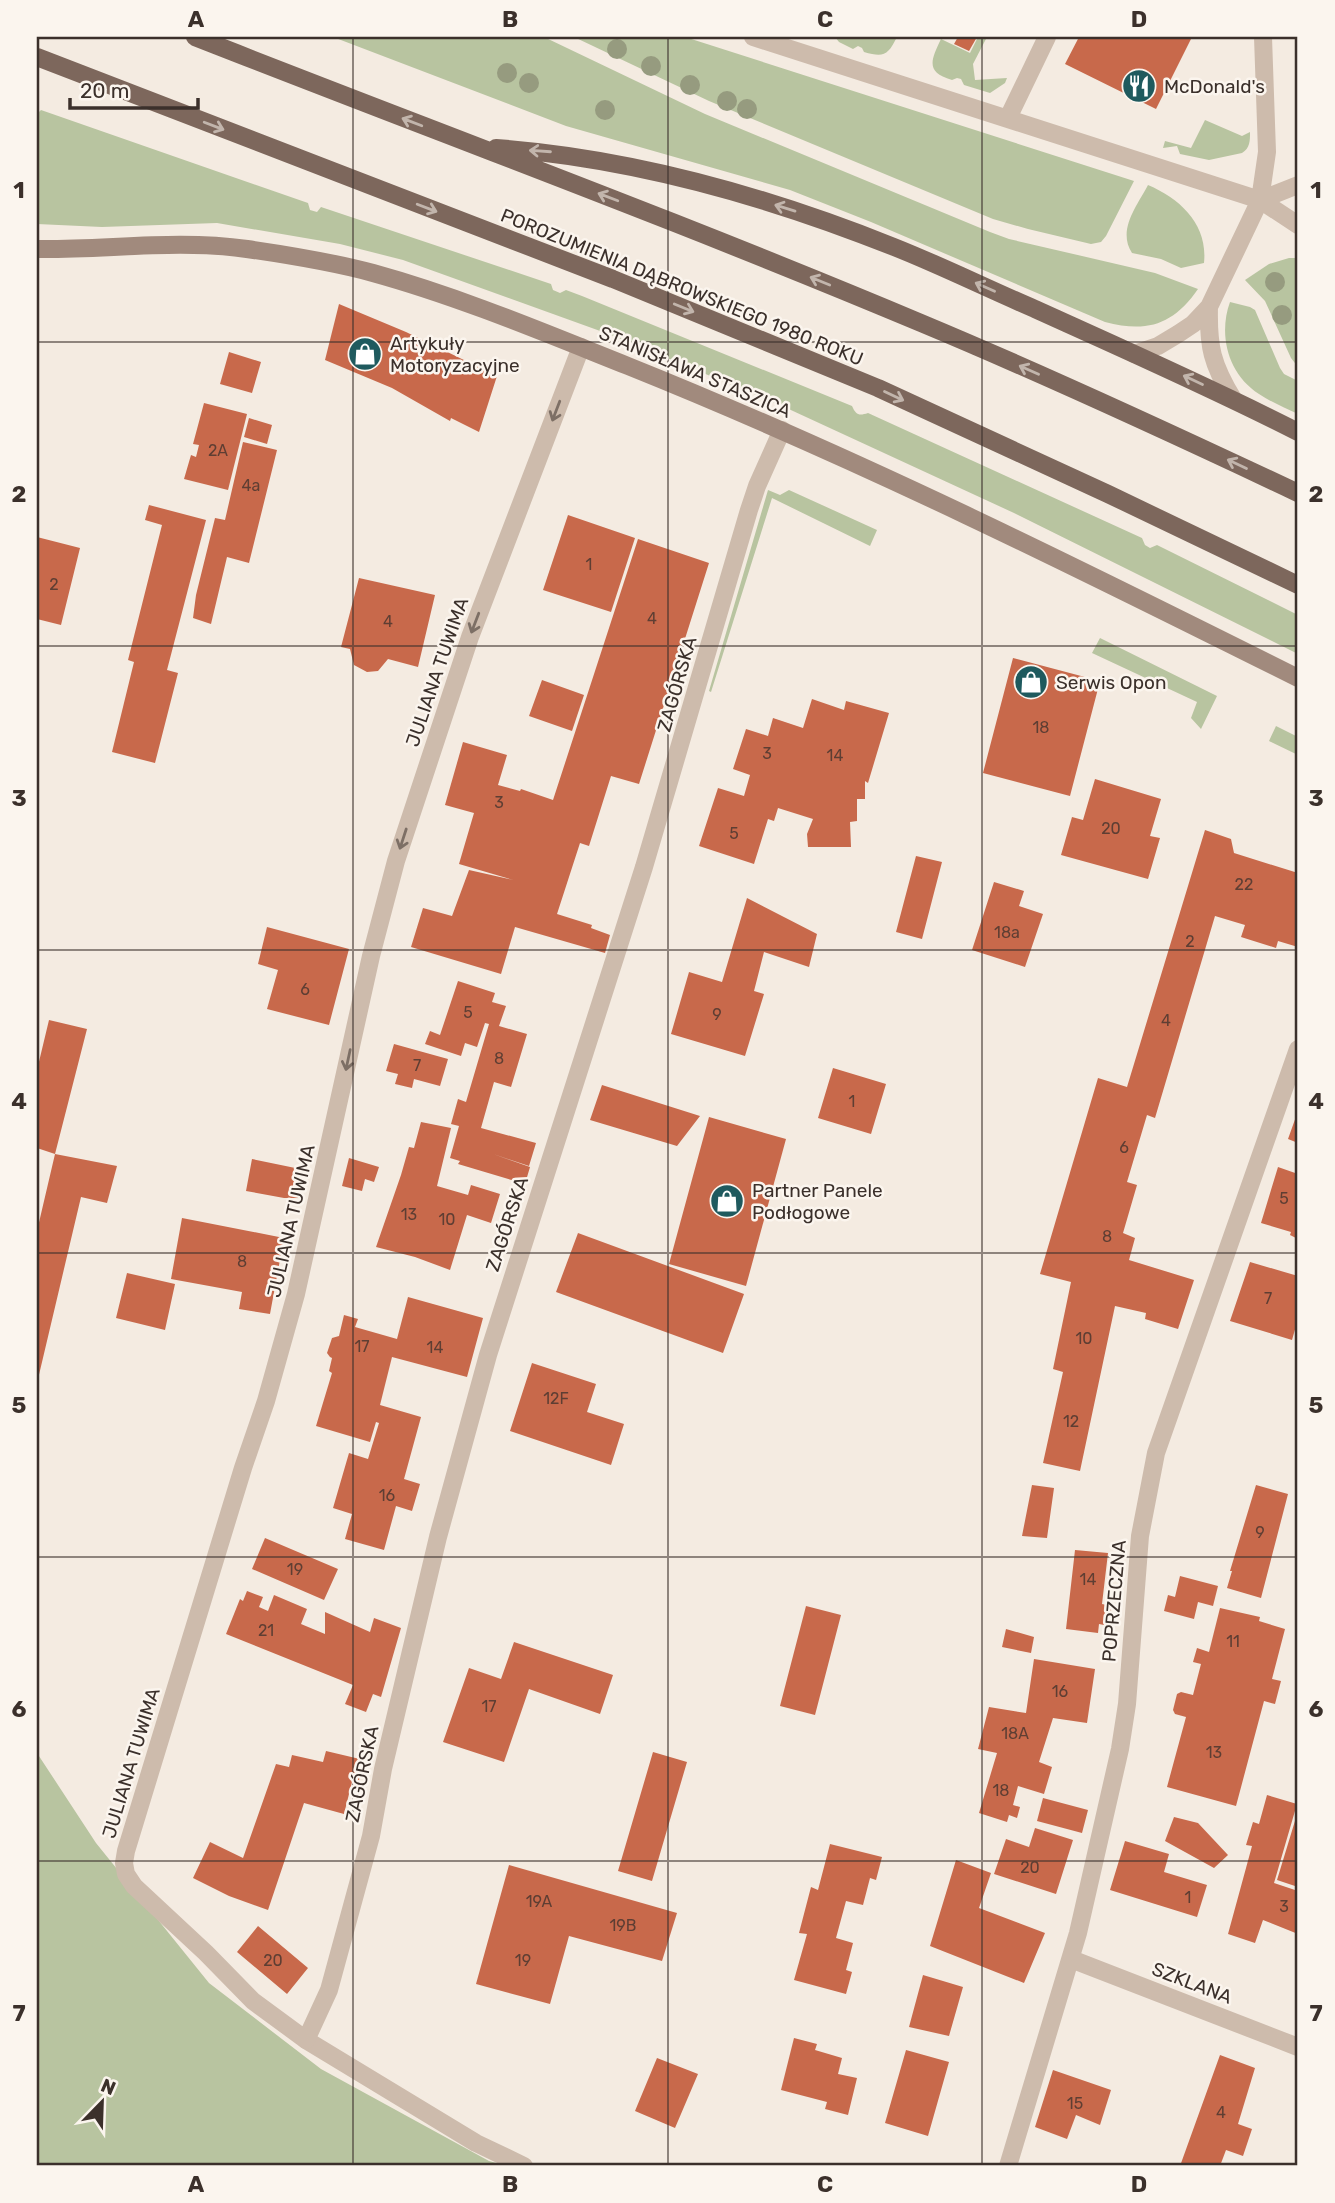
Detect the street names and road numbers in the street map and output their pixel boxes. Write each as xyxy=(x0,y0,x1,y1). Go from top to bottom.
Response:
street label: POROZUMIENIA DĄBROWSKIEGO 1980 ROKU xyxy=(497,203,867,371)
street label: STANISŁAWA STASZICA xyxy=(596,321,795,423)
street label: JULIANA TUWIMA xyxy=(401,594,473,750)
street label: ZAGÓRSKA xyxy=(652,633,702,734)
street label: JULIANA TUWIMA xyxy=(262,1142,320,1300)
street label: ZAGÓRSKA xyxy=(481,1174,533,1274)
street label: POPRZECZNA xyxy=(1097,1539,1131,1663)
street label: JULIANA TUWIMA xyxy=(97,1685,165,1841)
street label: ZAGÓRSKA xyxy=(341,1723,384,1824)
street label: SZKLANA xyxy=(1149,1957,1236,2009)

